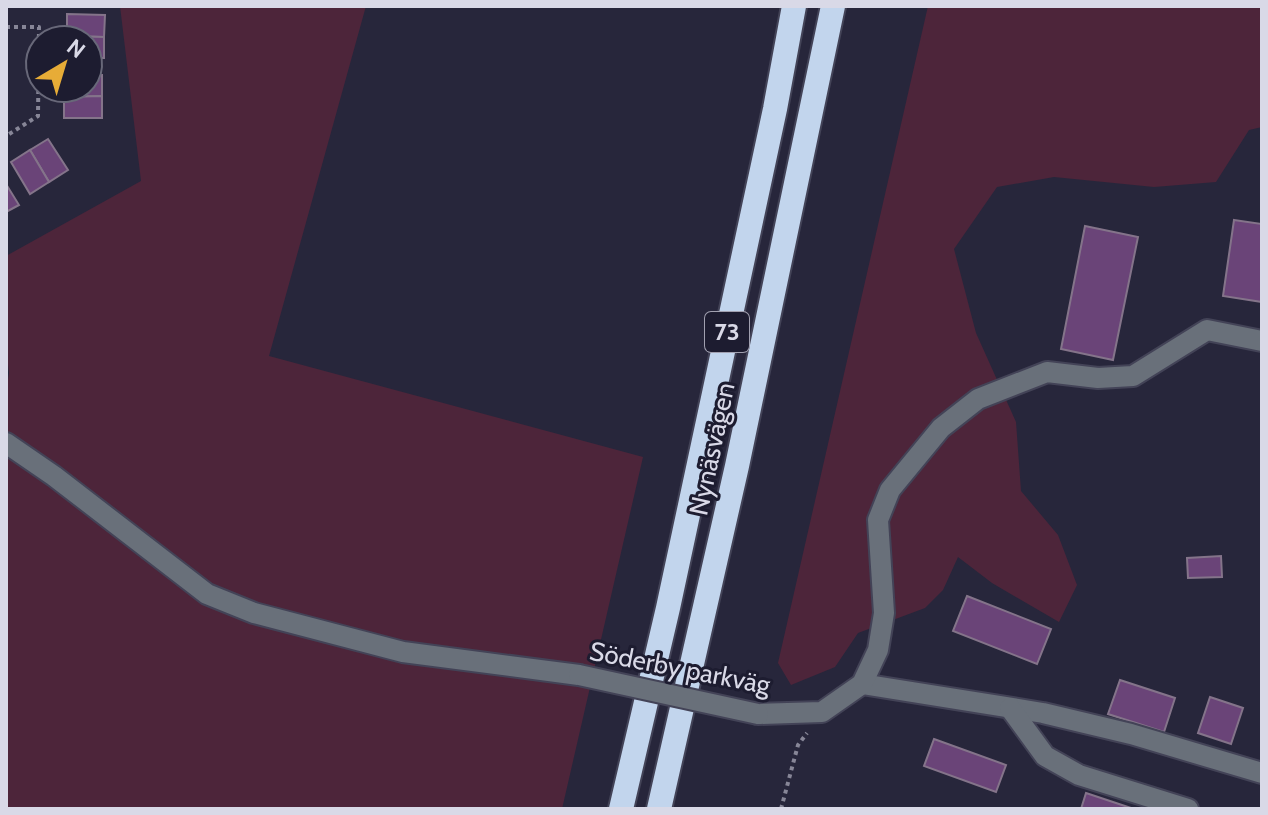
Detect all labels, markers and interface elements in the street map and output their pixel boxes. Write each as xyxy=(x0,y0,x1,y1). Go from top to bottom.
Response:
north arrow xyxy=(24,24,104,104)
text: N xyxy=(62,33,90,64)
road number: 73 xyxy=(705,312,749,352)
street label: Nynäsvägen xyxy=(682,380,742,518)
street label: Söderby parkväg xyxy=(587,635,774,701)

